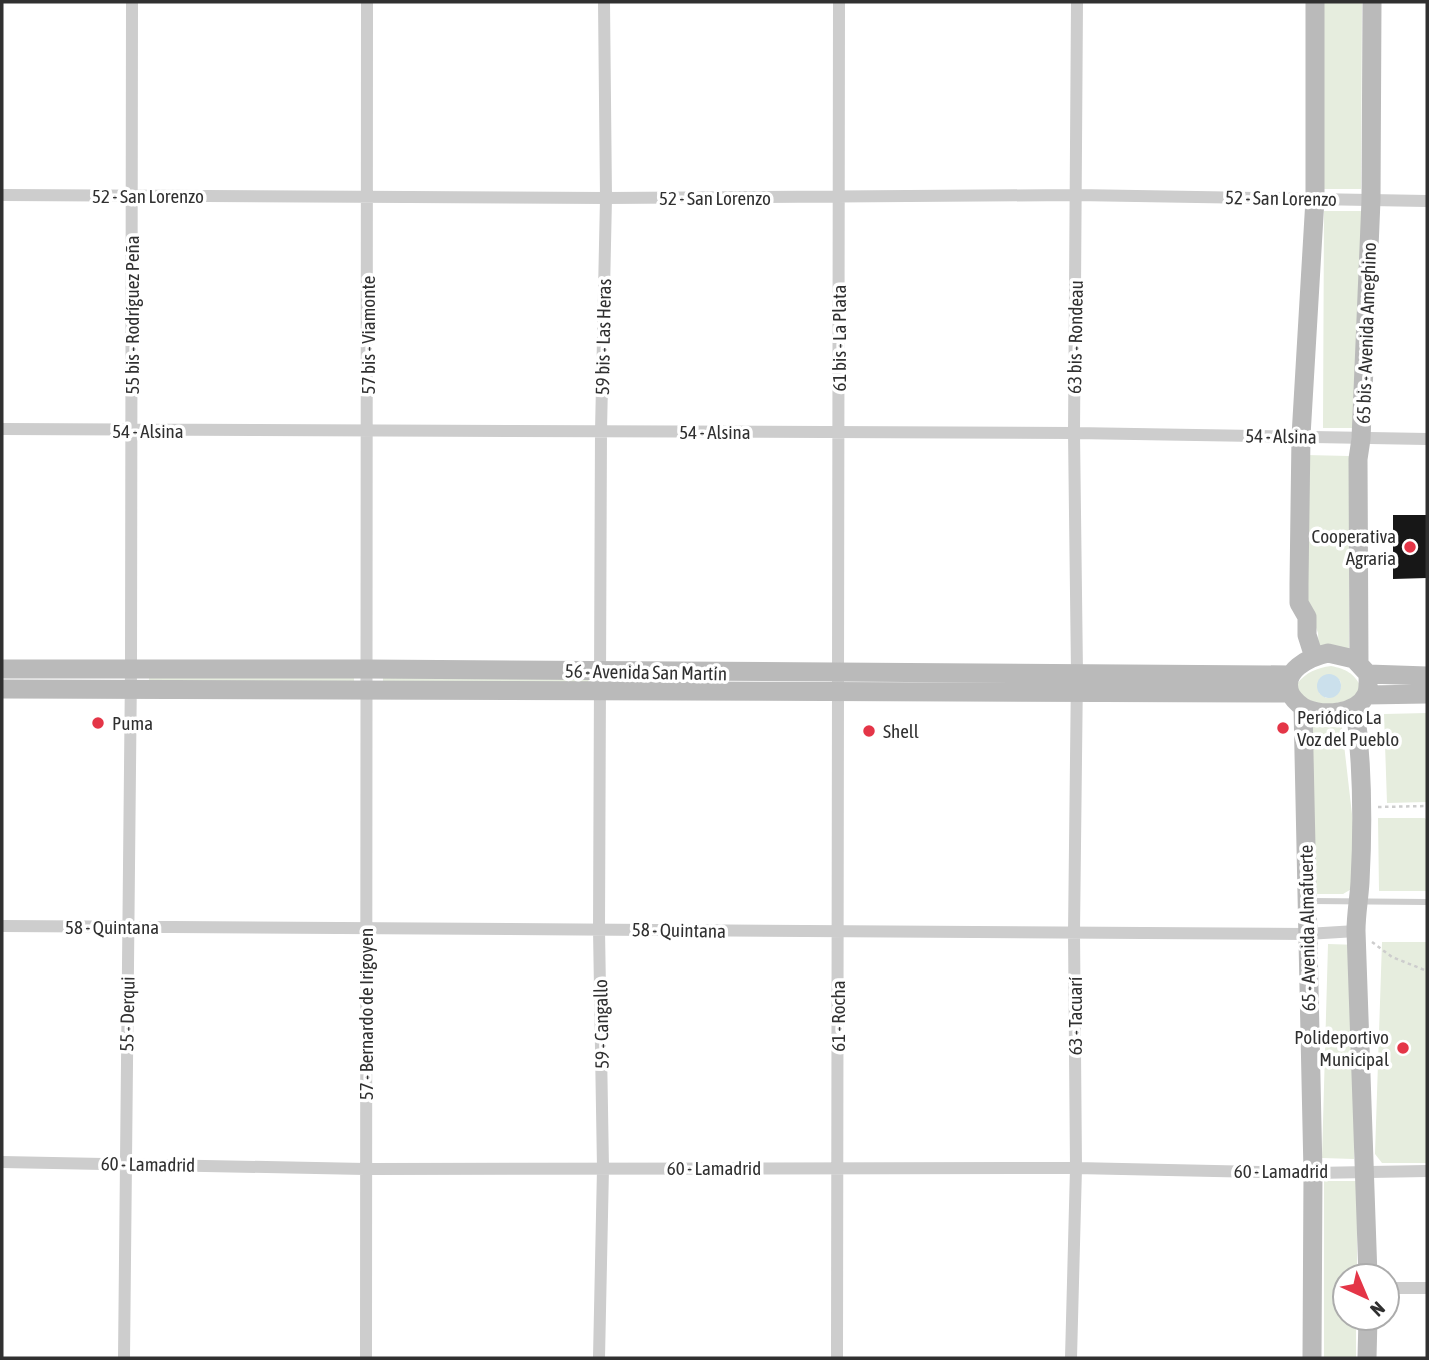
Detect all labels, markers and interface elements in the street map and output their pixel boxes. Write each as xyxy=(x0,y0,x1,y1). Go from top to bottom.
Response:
street label: 52 - San Lorenzo xyxy=(92,185,204,207)
street label: 52 - San Lorenzo xyxy=(1225,186,1337,210)
street label: 52 - San Lorenzo xyxy=(659,187,771,209)
street label: 55 bis - Rodríguez Peña xyxy=(121,235,143,395)
street label: 65 bis - Avenida Ameghino xyxy=(1352,242,1380,424)
street label: 57 bis - Viamonte xyxy=(357,276,379,394)
street label: 59 bis - Las Heras xyxy=(591,278,615,395)
street label: 63 bis - Rondeau xyxy=(1063,280,1087,394)
street label: 61 bis - La Plata xyxy=(828,285,850,391)
street label: 54 - Alsina xyxy=(112,420,184,442)
street label: 54 - Alsina xyxy=(679,421,751,443)
street label: 54 - Alsina xyxy=(1245,424,1317,448)
place label: Cooperativa Agraria xyxy=(1312,525,1396,569)
marker: Cooperativa Agraria xyxy=(1402,539,1418,555)
street label: 56 - Avenida San Martín xyxy=(565,660,727,684)
place label: Periódico La Voz del Pueblo xyxy=(1297,706,1399,750)
place label: Puma xyxy=(112,712,153,734)
marker: Puma xyxy=(90,715,106,731)
place label: Shell xyxy=(883,720,919,742)
marker: Periódico La Voz del Pueblo xyxy=(1275,720,1291,736)
marker: Shell xyxy=(861,723,877,739)
street label: 65 - Avenida Almafuerte xyxy=(1295,844,1319,1012)
street label: 58 - Quintana xyxy=(65,916,159,938)
street label: 58 - Quintana xyxy=(632,918,726,942)
street label: 57 - Bernardo de Irigoyen xyxy=(355,928,377,1100)
street label: 55 - Derqui xyxy=(115,976,139,1052)
street label: 63 - Tacuarí xyxy=(1064,977,1086,1055)
street label: 59 - Cangallo xyxy=(589,979,613,1069)
street label: 61 - Rocha xyxy=(827,980,849,1052)
place label: Polideportivo Municipal xyxy=(1294,1026,1389,1070)
marker: Polideportivo Municipal xyxy=(1395,1040,1411,1056)
street label: 60 - Lamadrid xyxy=(101,1152,195,1176)
street label: 60 - Lamadrid xyxy=(667,1157,761,1179)
street label: 60 - Lamadrid xyxy=(1234,1160,1328,1182)
north arrow xyxy=(1331,1262,1401,1332)
text: N xyxy=(1366,1297,1389,1321)

